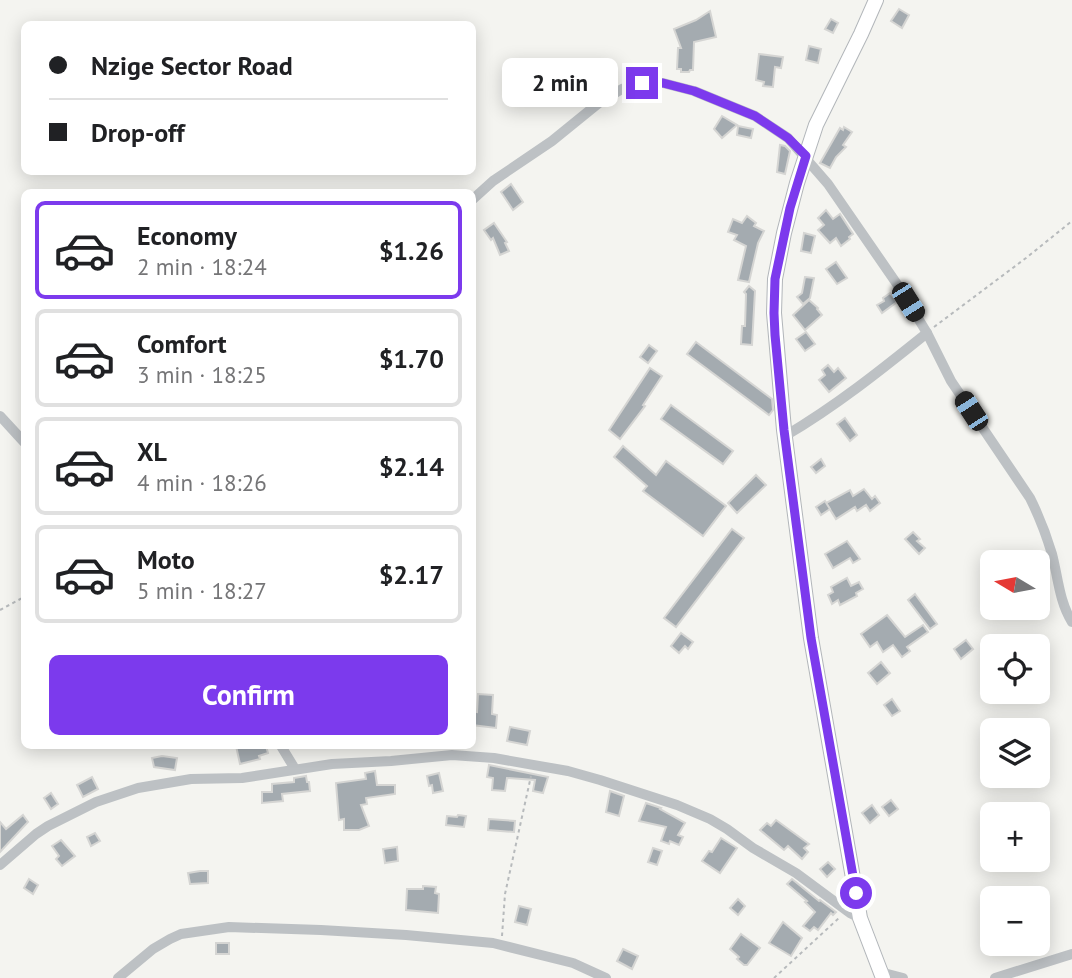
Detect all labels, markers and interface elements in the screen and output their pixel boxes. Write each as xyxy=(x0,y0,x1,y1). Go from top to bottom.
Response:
text: Nzige Sector Road xyxy=(91,49,293,82)
callout: 2 min xyxy=(502,58,618,108)
route end xyxy=(626,67,658,99)
text: 2 min xyxy=(532,68,588,97)
text: Drop-off xyxy=(91,116,185,149)
icon: car xyxy=(53,219,116,282)
text: Economy xyxy=(137,219,237,252)
text: $1.26 xyxy=(379,234,444,267)
text: 2 min · 18:24 xyxy=(137,252,267,281)
car xyxy=(888,279,929,325)
icon: car xyxy=(53,327,116,390)
text: Comfort xyxy=(137,327,227,360)
text: $1.70 xyxy=(379,342,444,375)
text: 3 min · 18:25 xyxy=(137,360,267,389)
car xyxy=(951,388,992,434)
icon: car xyxy=(53,435,116,498)
text: XL xyxy=(137,435,167,468)
text: $2.14 xyxy=(379,450,444,483)
text: 4 min · 18:26 xyxy=(137,468,267,497)
icon: car xyxy=(53,543,116,606)
text: Moto xyxy=(137,543,195,576)
north arrow xyxy=(980,550,1050,620)
map controls xyxy=(980,550,1050,956)
text: $2.17 xyxy=(379,558,444,591)
text: 5 min · 18:27 xyxy=(137,576,267,605)
button: locate xyxy=(980,634,1050,704)
button: Confirm xyxy=(49,655,448,735)
button: layers xyxy=(980,718,1050,788)
button: + xyxy=(980,802,1050,872)
route start xyxy=(840,877,872,909)
button: − xyxy=(980,886,1050,956)

